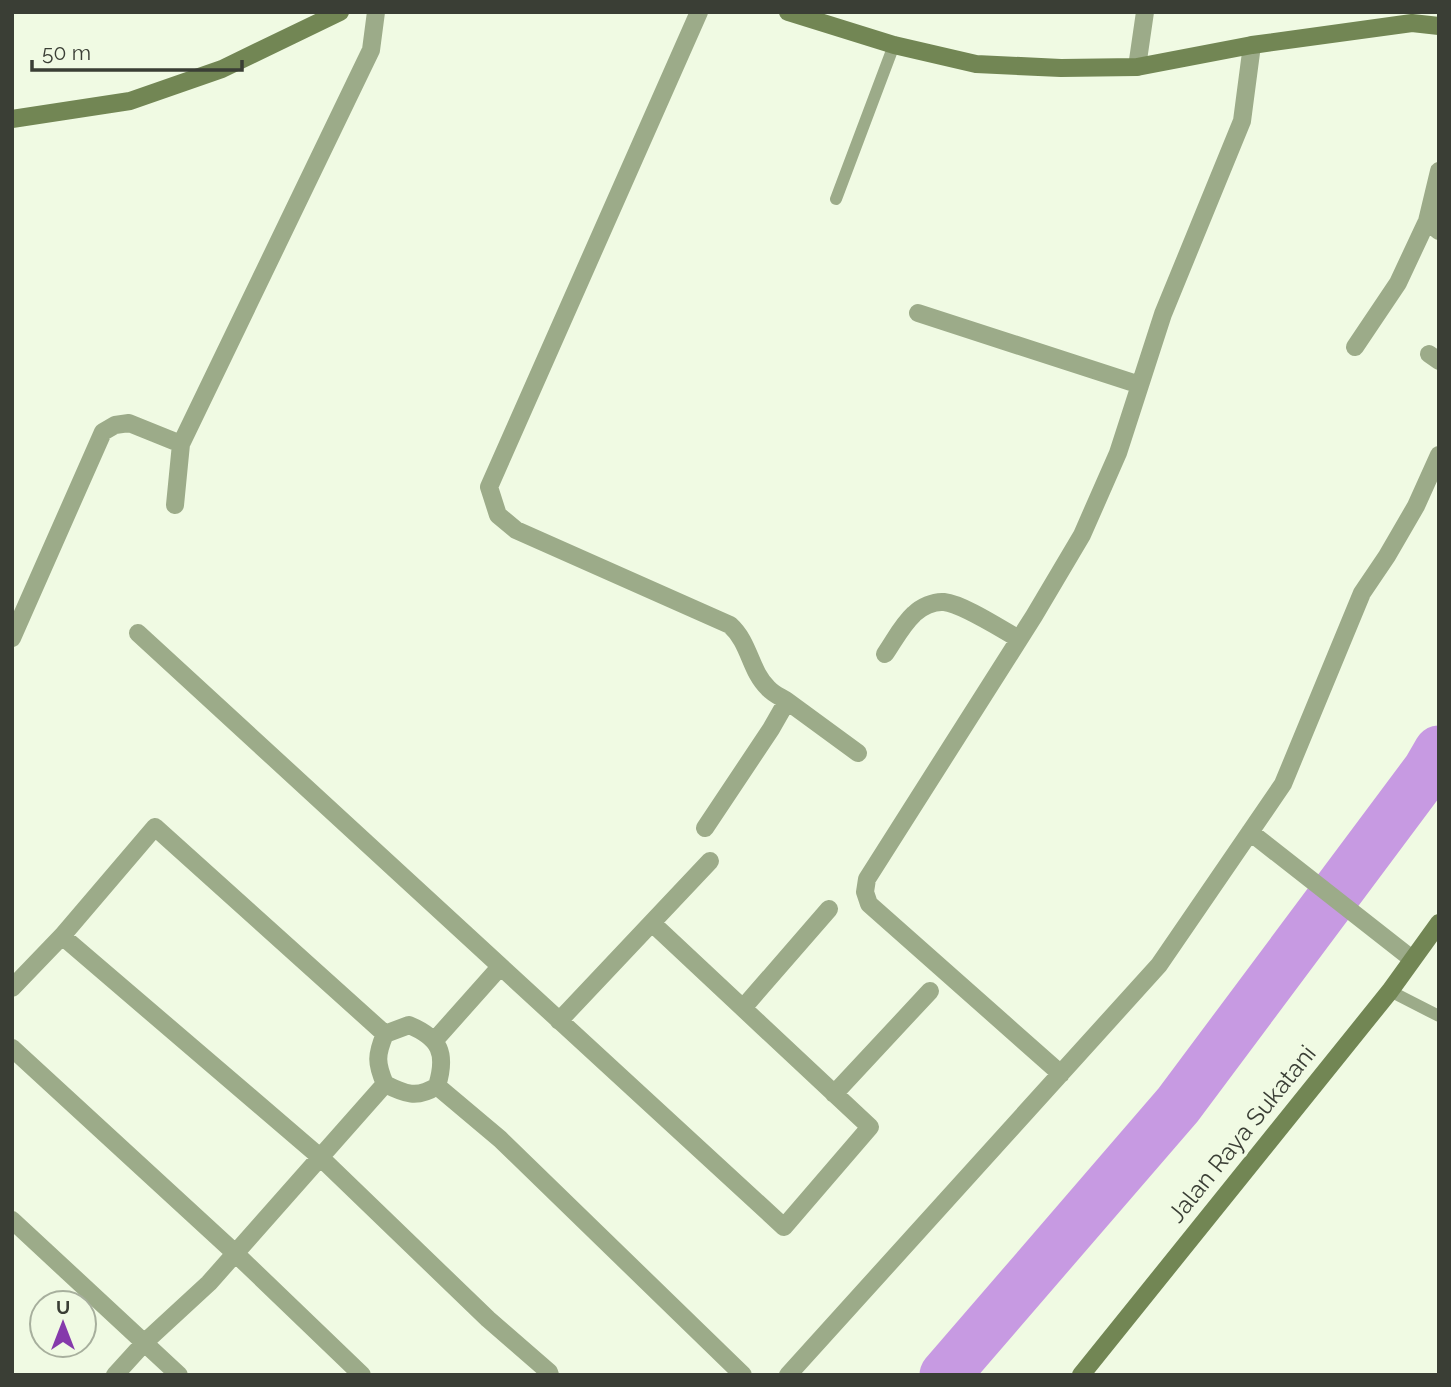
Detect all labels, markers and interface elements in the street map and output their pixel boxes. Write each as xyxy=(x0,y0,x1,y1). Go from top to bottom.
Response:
scale bar xyxy=(32,28,242,72)
text: 50 m xyxy=(42,40,91,65)
street label: Jalan Raya Sukatani xyxy=(1161,1039,1322,1228)
north arrow xyxy=(28,1289,98,1359)
text: U xyxy=(56,1296,70,1318)

